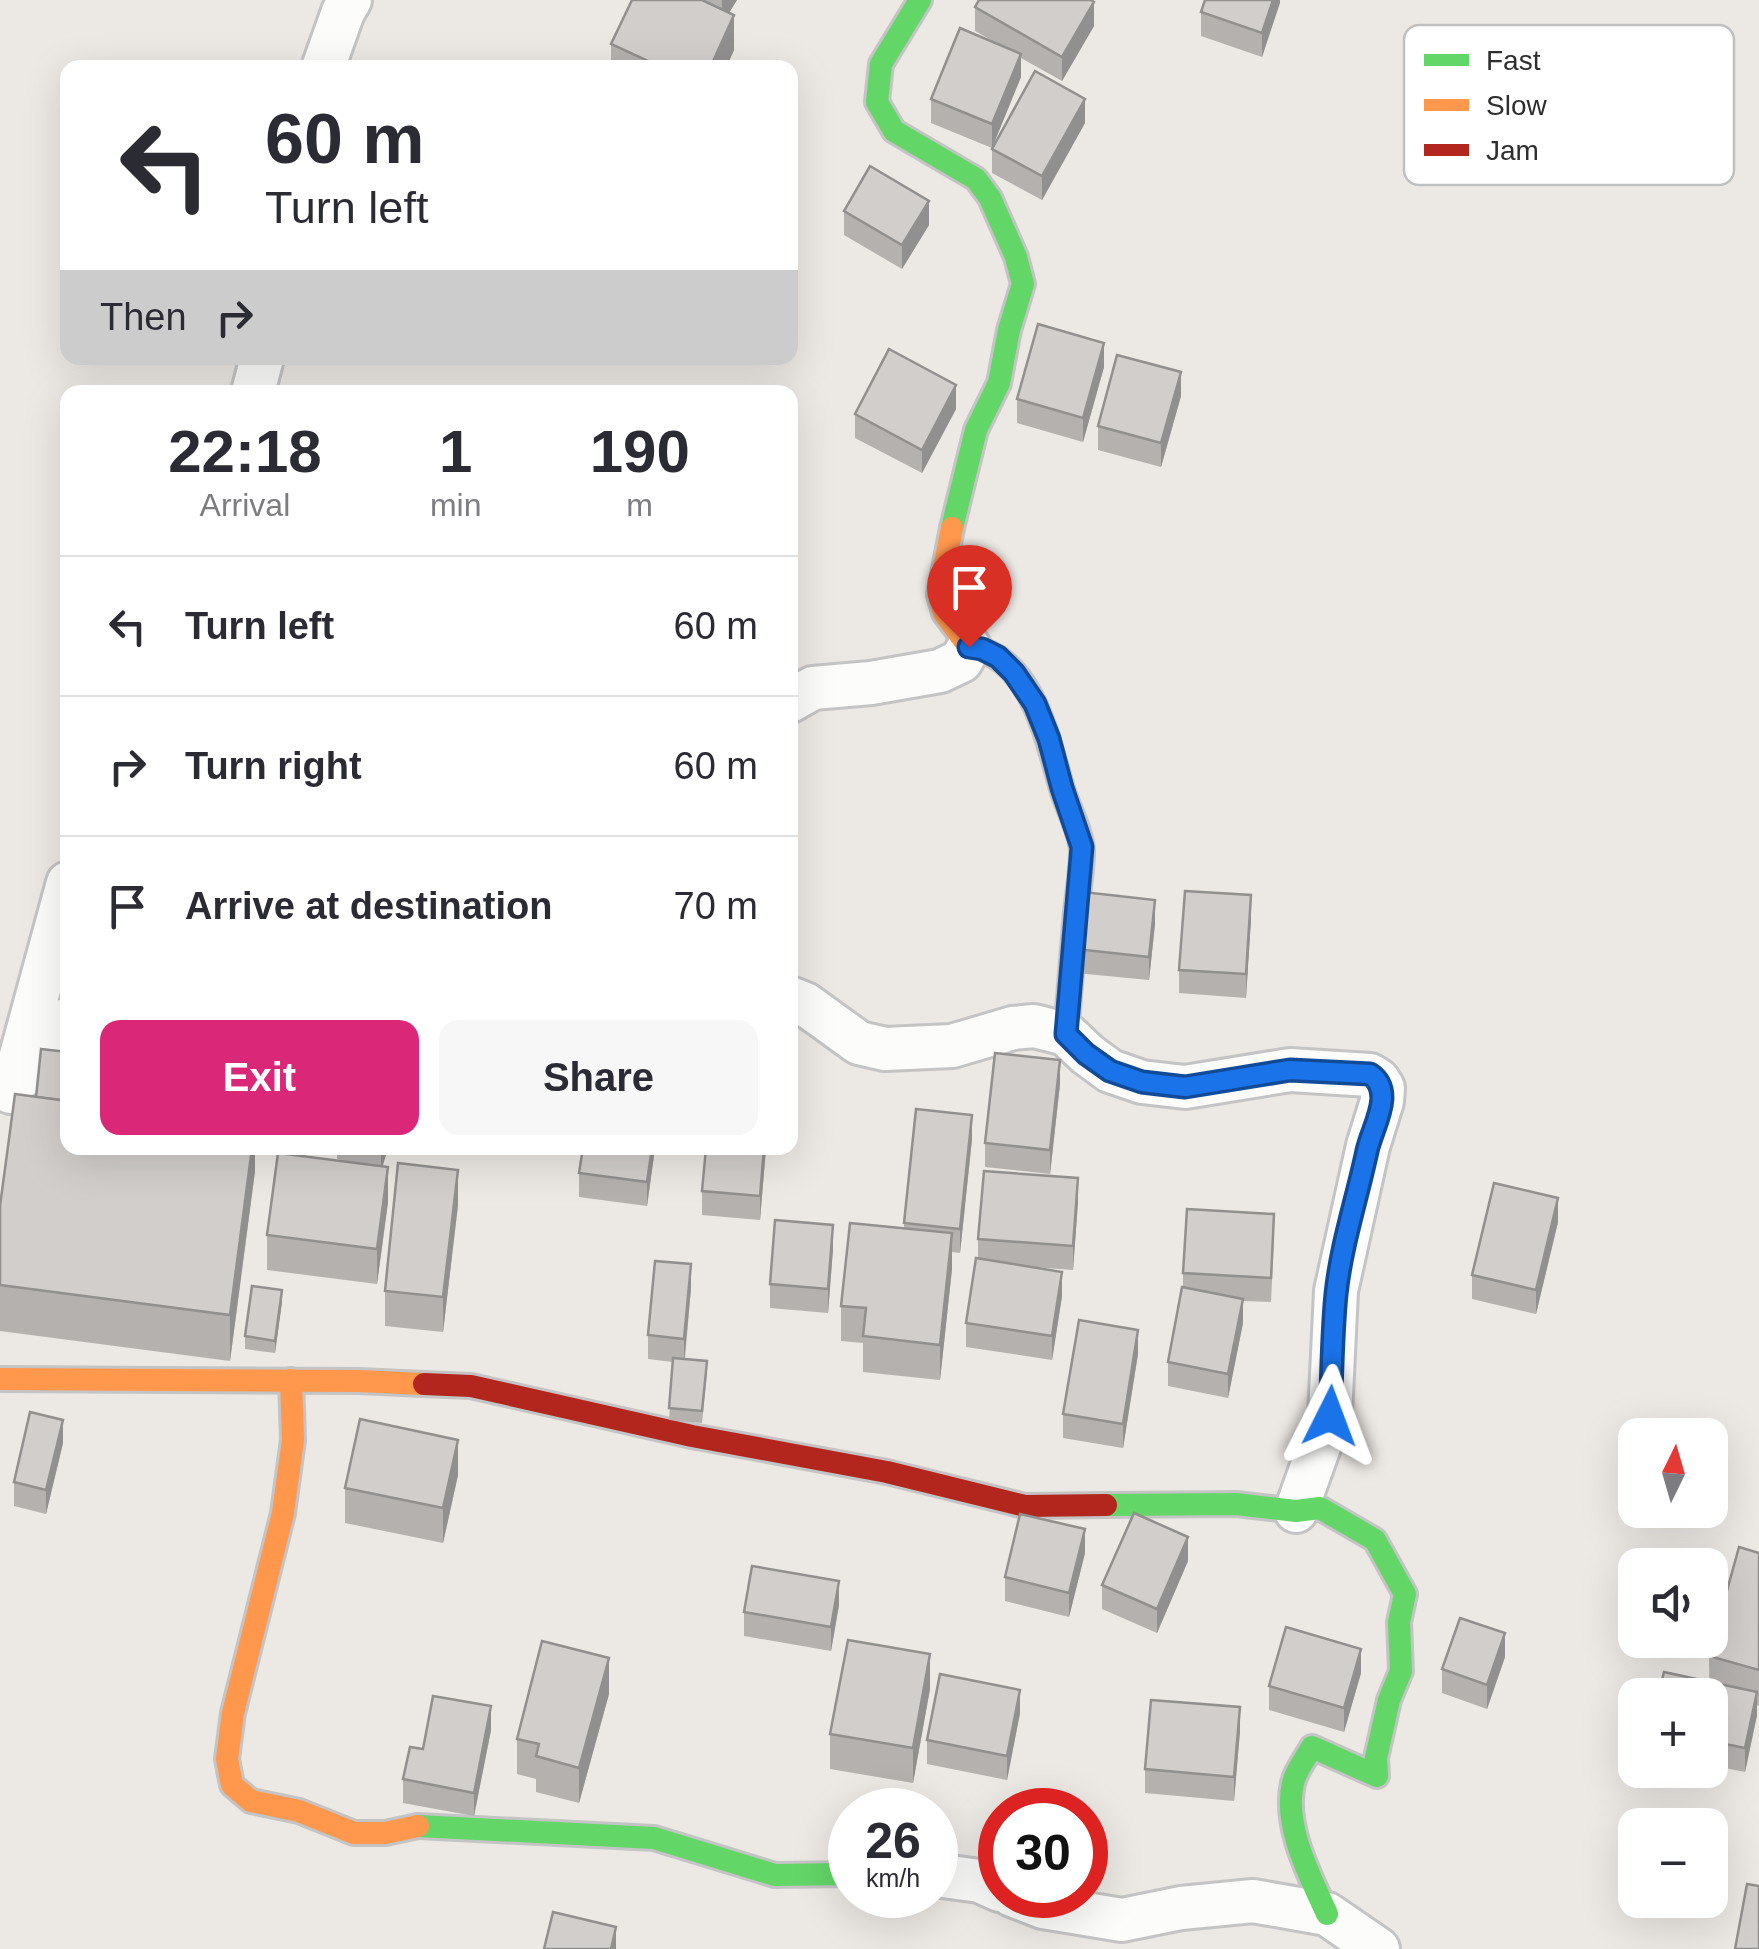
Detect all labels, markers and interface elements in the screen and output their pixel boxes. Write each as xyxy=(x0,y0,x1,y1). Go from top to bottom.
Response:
legend xyxy=(1404,25,1734,185)
text: Fast xyxy=(1486,45,1541,76)
text: Slow xyxy=(1486,90,1547,121)
icon: left xyxy=(100,100,230,230)
text: 60 m xyxy=(265,100,425,178)
text: Jam xyxy=(1486,135,1539,166)
text: Turn left xyxy=(265,182,428,233)
icon: right xyxy=(207,290,262,345)
text: Then xyxy=(100,296,187,338)
text: 22:18 xyxy=(168,418,322,485)
text: 1 xyxy=(439,418,472,485)
text: 190 xyxy=(590,418,690,485)
text: Arrival xyxy=(200,487,290,523)
text: min xyxy=(430,487,481,523)
text: m xyxy=(626,487,653,523)
pin xyxy=(927,545,1012,648)
icon: arrive xyxy=(942,560,997,615)
icon: left xyxy=(100,599,155,654)
text: Turn left xyxy=(185,605,334,647)
text: 60 m xyxy=(674,605,758,647)
icon: right xyxy=(100,739,155,794)
text: Turn right xyxy=(185,745,362,787)
text: 60 m xyxy=(674,745,758,787)
icon: arrive xyxy=(100,879,155,934)
text: Arrive at destination xyxy=(185,885,552,927)
text: 70 m xyxy=(674,885,758,927)
button: Exit xyxy=(100,1020,419,1135)
button: Share xyxy=(439,1020,758,1135)
position arrow xyxy=(1278,1364,1382,1468)
north arrow xyxy=(1618,1418,1728,1528)
map controls xyxy=(1618,1418,1728,1918)
button: sound xyxy=(1618,1548,1728,1658)
button: + xyxy=(1618,1678,1728,1788)
speed limit sign: 30 xyxy=(978,1788,1108,1918)
button: − xyxy=(1618,1808,1728,1918)
text: 26 xyxy=(865,1813,921,1869)
text: km/h xyxy=(866,1864,920,1892)

